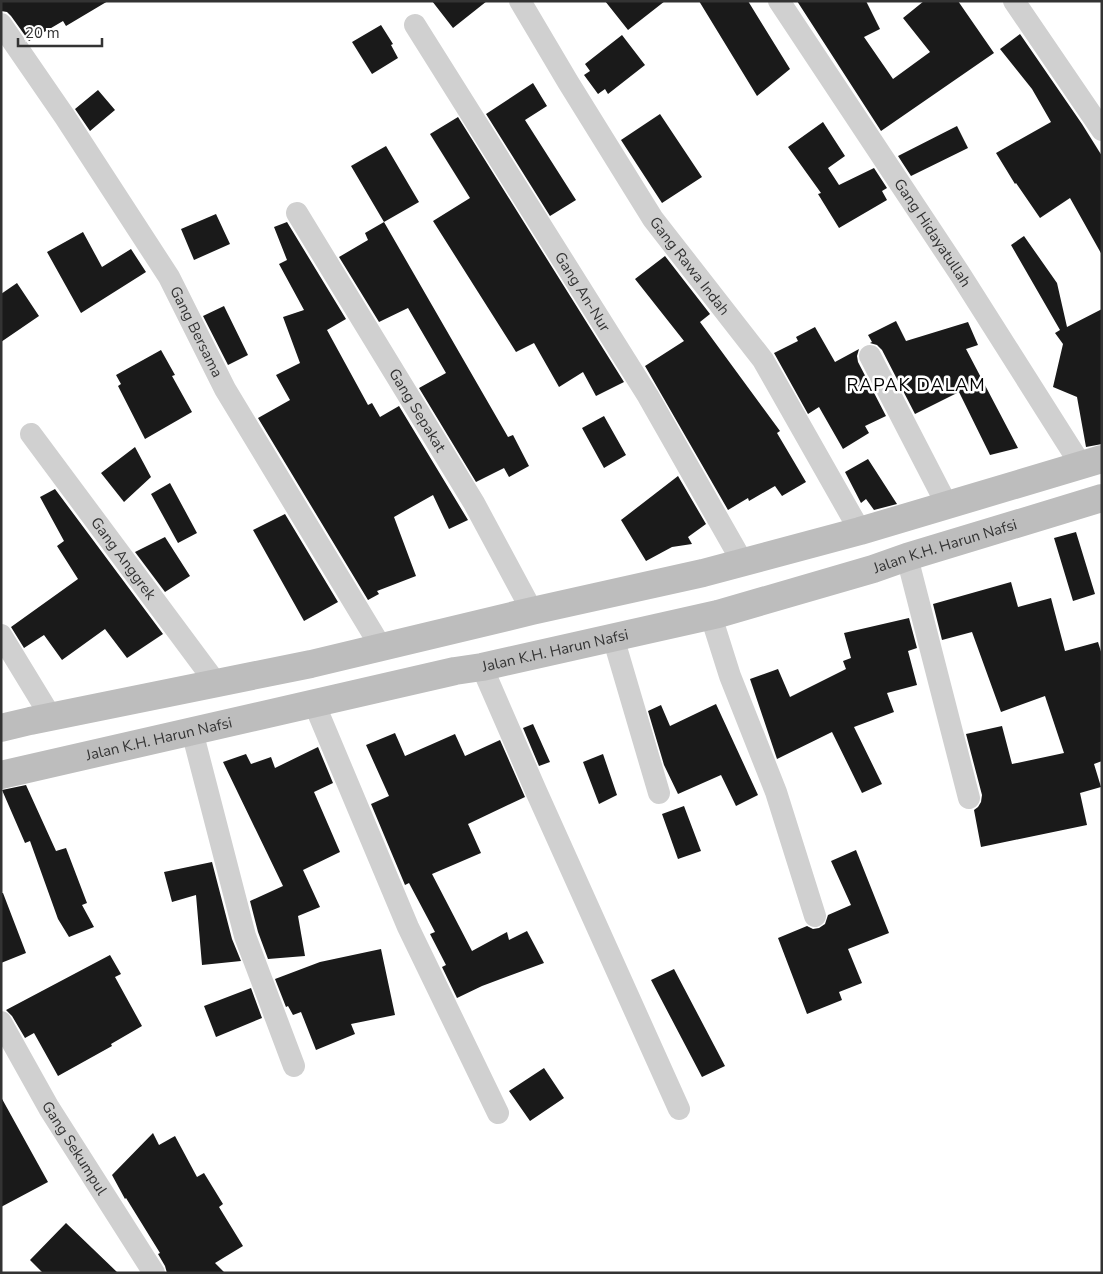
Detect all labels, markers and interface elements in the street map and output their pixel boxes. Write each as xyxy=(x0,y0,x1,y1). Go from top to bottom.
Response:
scale bar xyxy=(18,15,101,47)
text: 20 m xyxy=(25,23,60,43)
street label: Gang Hidayatullah xyxy=(889,175,976,291)
street label: Gang Rawa Indah xyxy=(645,213,734,319)
street label: Gang An-Nur xyxy=(550,248,615,336)
street label: Gang Bersama xyxy=(165,283,228,381)
street label: Gang Sepakat xyxy=(384,365,451,456)
district label: RAPAK DALAM xyxy=(846,373,986,397)
street label: Gang Anggrek xyxy=(86,513,161,604)
street label: Jalan K.H. Harun Nafsi xyxy=(870,514,1019,578)
street label: Jalan K.H. Harun Nafsi xyxy=(479,624,630,677)
street label: Jalan K.H. Harun Nafsi xyxy=(83,712,234,765)
street label: Gang Sekumpul xyxy=(37,1098,112,1199)

